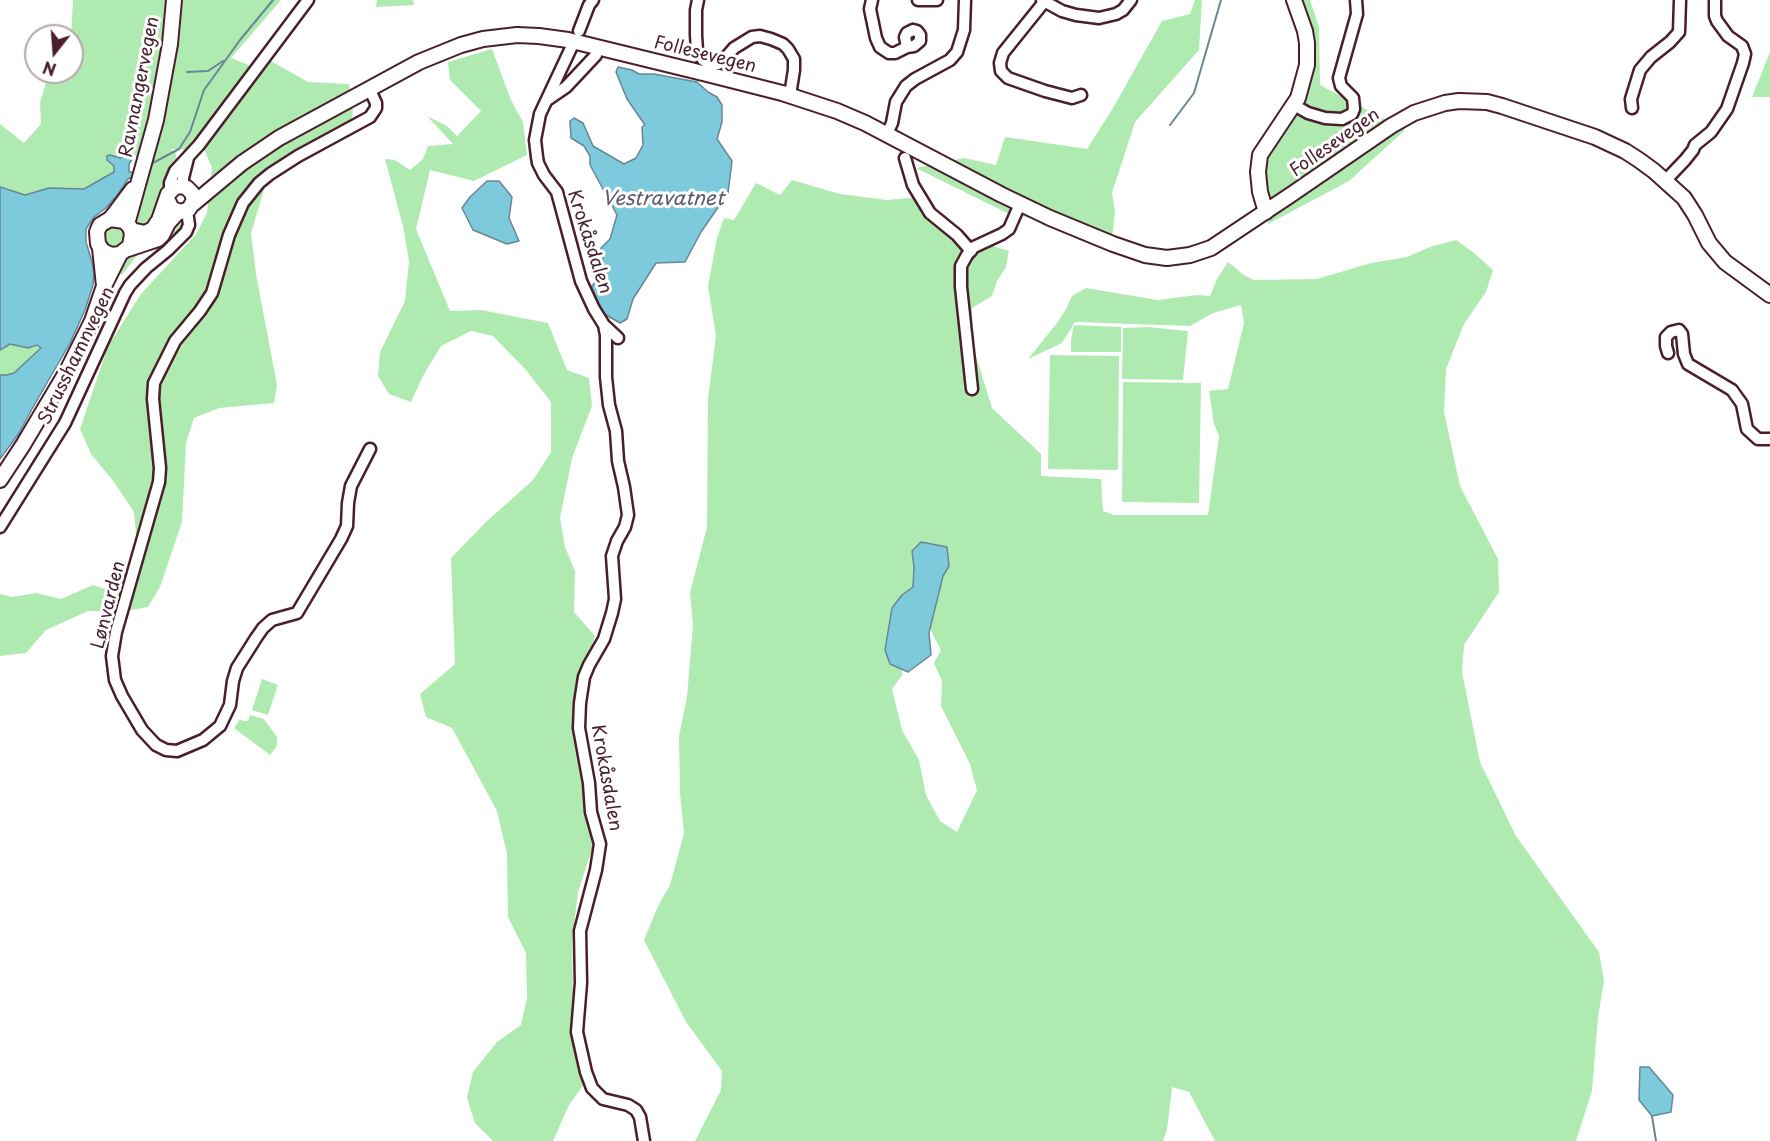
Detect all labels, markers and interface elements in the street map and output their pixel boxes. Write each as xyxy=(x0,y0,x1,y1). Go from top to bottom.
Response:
street label: Ravnangervegen xyxy=(116,15,164,159)
north arrow xyxy=(24,24,84,84)
street label: Follesevegen xyxy=(652,32,758,78)
text: N xyxy=(40,56,59,83)
street label: Follesevegen xyxy=(1286,104,1384,182)
street label: Krokåsdalen xyxy=(562,187,616,297)
water label: Vestravatnet xyxy=(602,187,724,211)
street label: Strusshamnvegen xyxy=(34,284,120,428)
street label: Lønvarden xyxy=(88,559,130,651)
street label: Krokåsdalen xyxy=(586,723,626,833)

